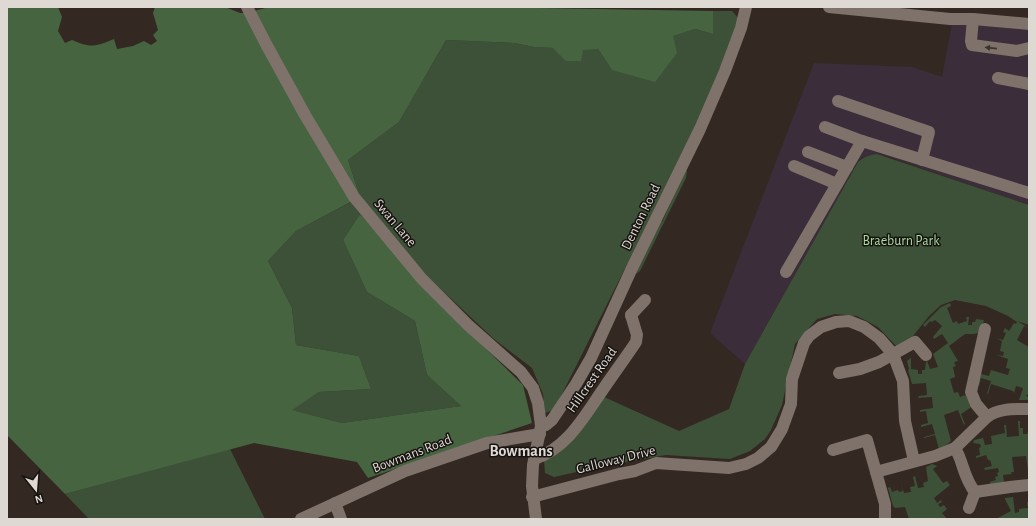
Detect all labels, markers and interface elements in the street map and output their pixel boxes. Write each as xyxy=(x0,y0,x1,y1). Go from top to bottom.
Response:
one-way arrow xyxy=(985,44,997,51)
street label: Denton Road xyxy=(619,182,663,252)
street label: Swan Lane xyxy=(371,197,419,249)
park label: Braeburn Park xyxy=(862,234,940,248)
street label: Hillcrest Road xyxy=(564,345,620,415)
street label: Bowmans Road xyxy=(370,432,454,476)
district label: Bowmans xyxy=(489,443,553,459)
street label: Galloway Drive xyxy=(575,443,657,477)
north arrow xyxy=(16,470,56,510)
text: N xyxy=(34,493,44,505)

